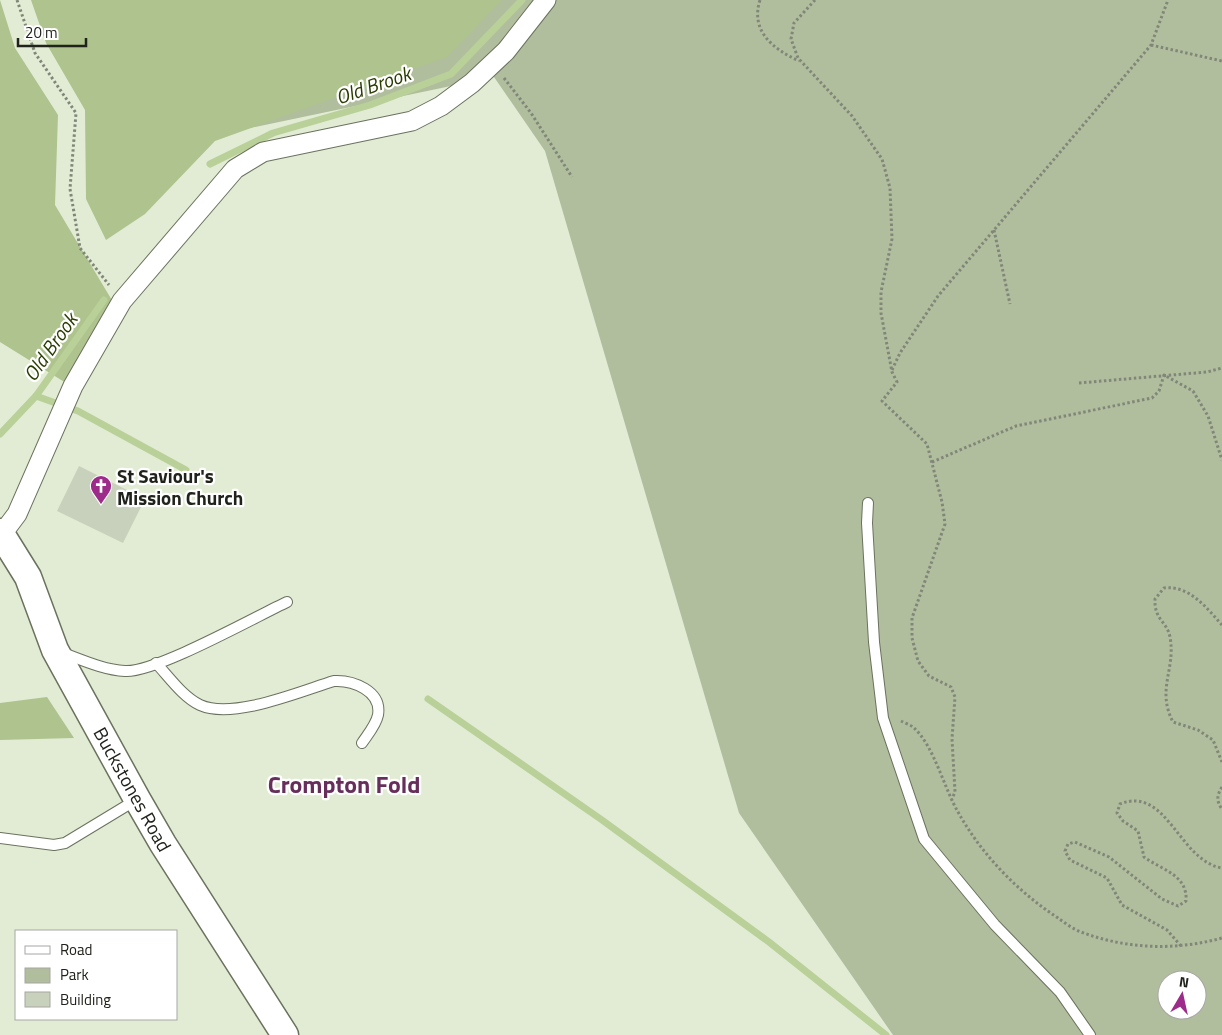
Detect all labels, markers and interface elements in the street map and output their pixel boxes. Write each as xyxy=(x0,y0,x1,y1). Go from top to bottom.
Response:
scale bar xyxy=(18,15,85,47)
text: 20 m xyxy=(25,21,58,44)
water label: Old Brook xyxy=(331,57,417,112)
water label: Old Brook xyxy=(15,305,86,388)
place label: St Saviour's Mission Church xyxy=(117,461,243,512)
church icon: St Saviour's Mission Church xyxy=(89,474,113,505)
street label: Buckstones Road xyxy=(87,721,179,857)
district label: Crompton Fold xyxy=(268,766,420,802)
legend xyxy=(15,930,178,1020)
text: Road xyxy=(60,938,92,961)
text: Park xyxy=(60,963,89,986)
north arrow xyxy=(1157,970,1207,1020)
text: N xyxy=(1178,971,1191,993)
text: Building xyxy=(60,988,111,1011)

